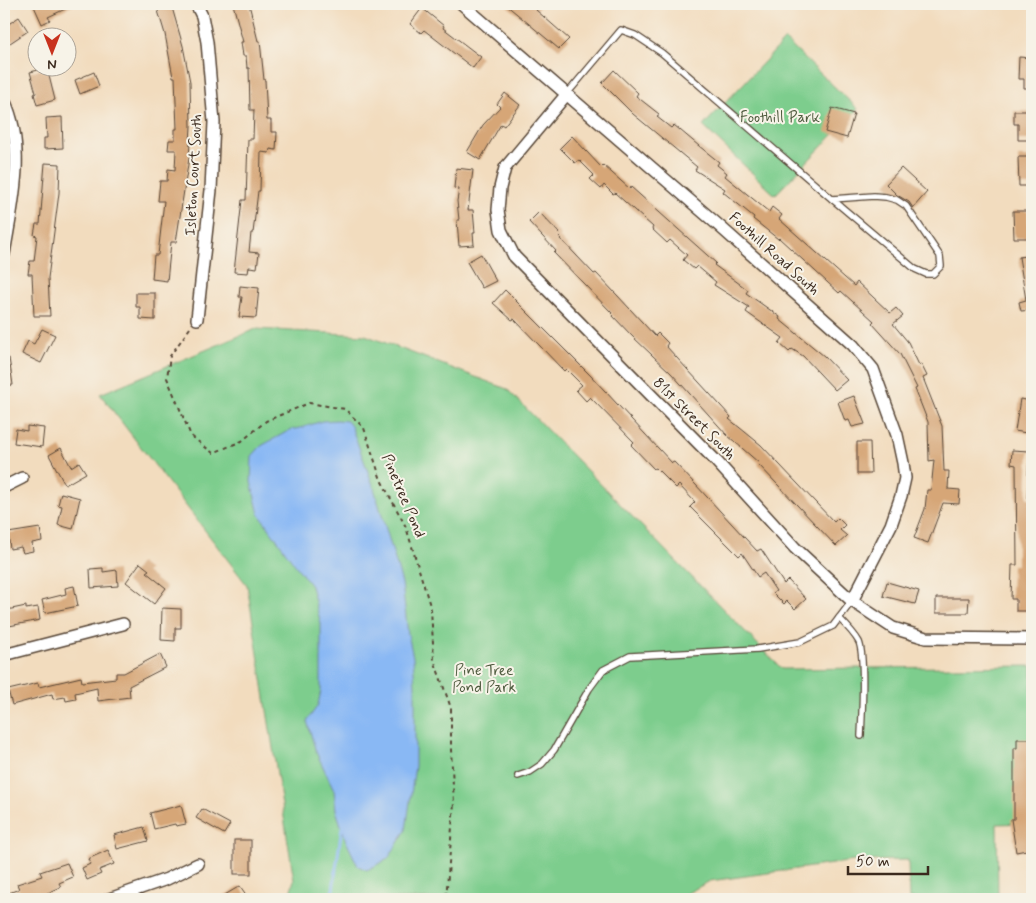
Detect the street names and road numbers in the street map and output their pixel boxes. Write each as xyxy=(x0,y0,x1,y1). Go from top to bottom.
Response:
street label: Isleton Court South xyxy=(181,114,207,236)
street label: Foothill Road South xyxy=(724,208,824,300)
street label: 81st Street South xyxy=(648,373,740,465)
street label: Pinetree Pond xyxy=(376,451,430,541)

